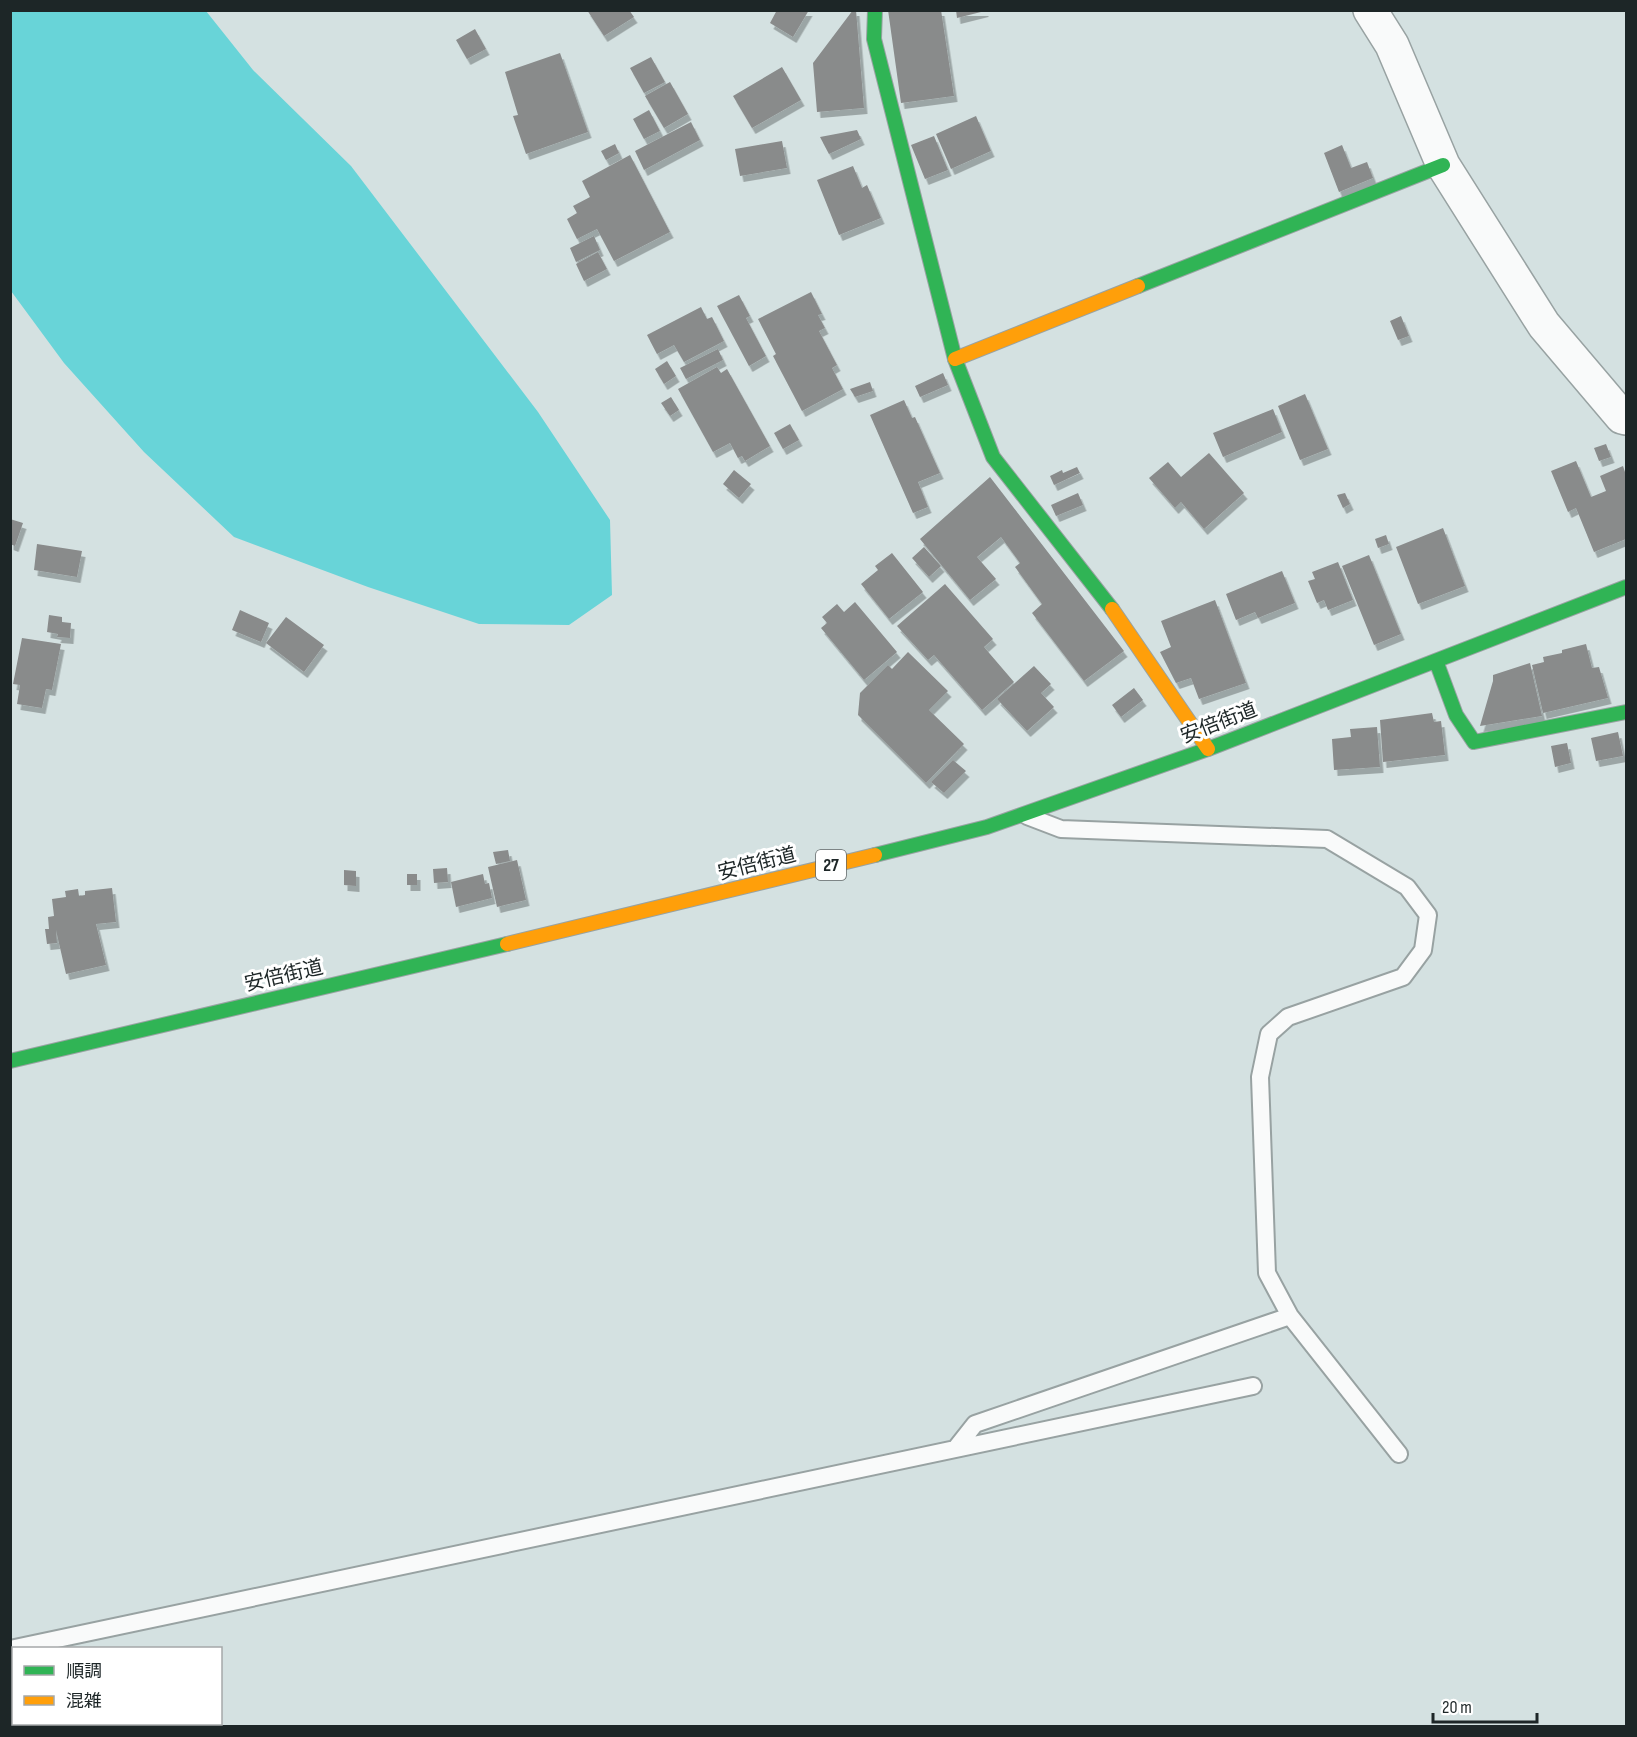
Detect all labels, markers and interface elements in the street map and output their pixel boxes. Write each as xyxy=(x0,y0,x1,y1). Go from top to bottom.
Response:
street label: 安倍街道 xyxy=(1177,697,1261,749)
street label: 安倍街道 xyxy=(715,843,799,885)
road number: 27 xyxy=(816,850,846,880)
street label: 安倍街道 xyxy=(242,955,326,997)
legend xyxy=(12,1647,222,1725)
text: 順調 xyxy=(66,1661,102,1682)
scale bar xyxy=(1433,1686,1536,1724)
text: 混雑 xyxy=(66,1691,102,1712)
text: 20 m xyxy=(1442,1697,1472,1718)

